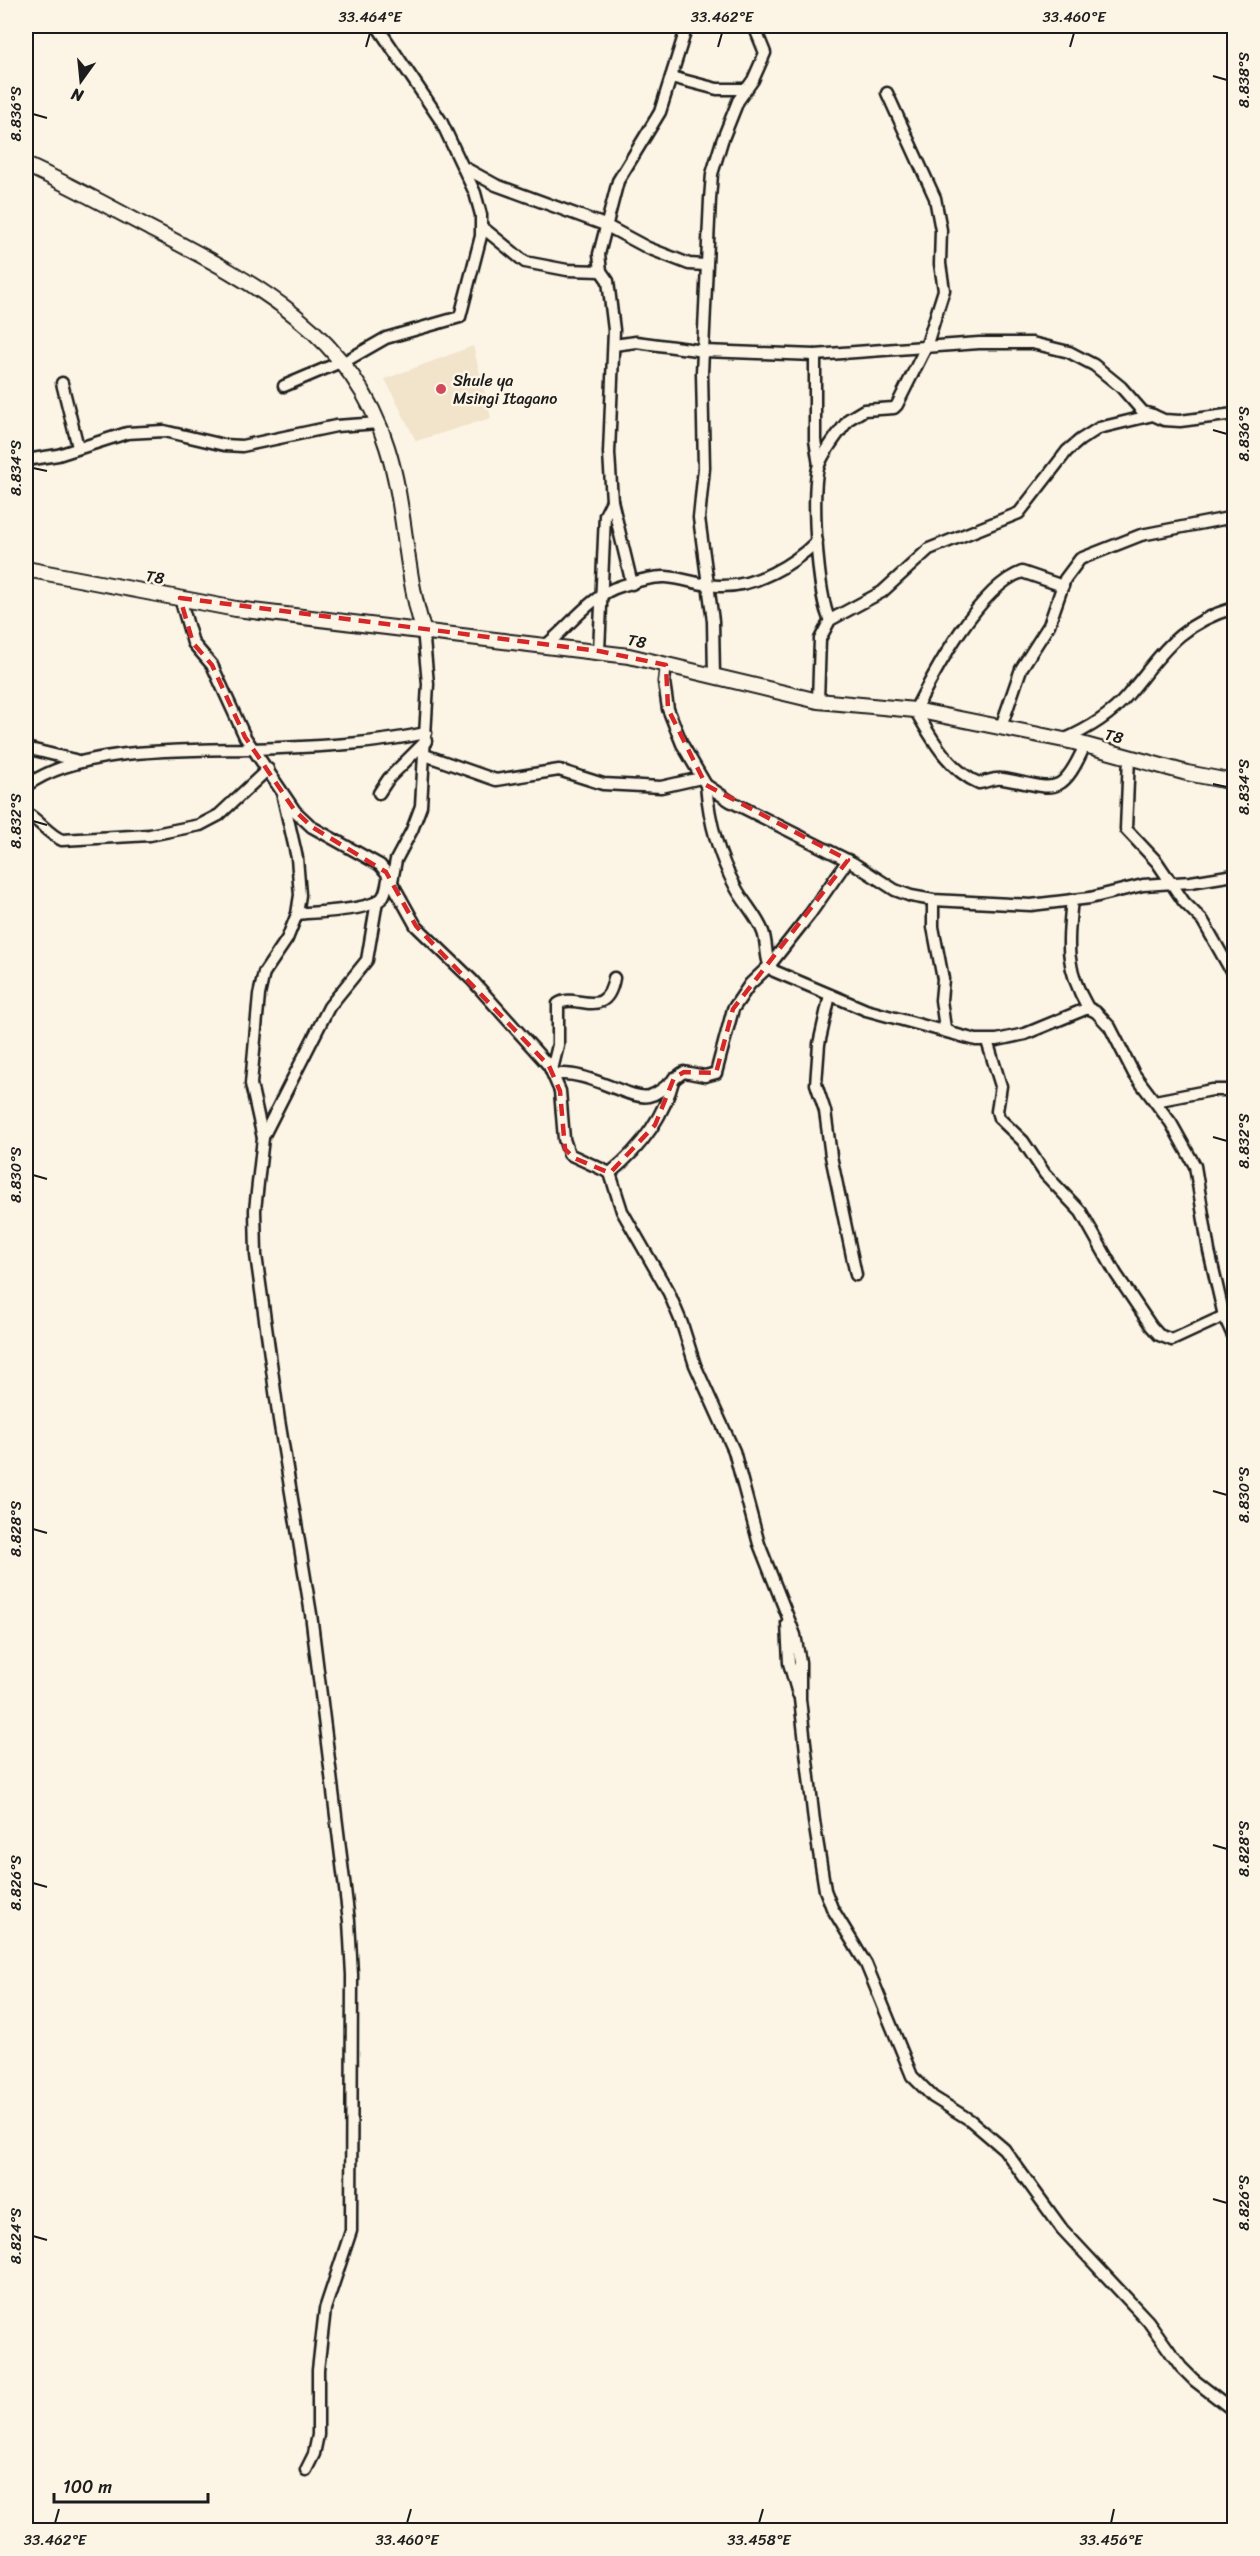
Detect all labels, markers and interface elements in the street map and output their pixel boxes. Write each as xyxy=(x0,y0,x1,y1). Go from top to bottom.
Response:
text: 33.464°E xyxy=(338,4,403,30)
text: 33.462°E xyxy=(691,4,755,30)
text: 33.460°E xyxy=(1042,4,1107,30)
north arrow xyxy=(51,51,111,111)
text: 8.838°S xyxy=(1231,52,1257,108)
text: N xyxy=(67,79,87,111)
text: 8.836°S xyxy=(3,86,29,142)
place label: Shule ya Msingi Itagano xyxy=(453,366,557,413)
marker: Shule ya Msingi Itagano xyxy=(434,382,448,396)
text: 8.836°S xyxy=(1231,406,1257,462)
text: 8.834°S xyxy=(3,439,29,496)
street label: T8 xyxy=(143,561,167,593)
street label: T8 xyxy=(625,625,649,657)
street label: T8 xyxy=(1101,720,1127,752)
text: 8.834°S xyxy=(1231,758,1257,815)
text: 8.832°S xyxy=(3,793,29,849)
text: 8.832°S xyxy=(1231,1113,1257,1169)
text: 8.830°S xyxy=(3,1146,29,1203)
text: 8.830°S xyxy=(1231,1466,1257,1523)
text: 8.828°S xyxy=(3,1500,29,1557)
text: 8.828°S xyxy=(1231,1820,1257,1877)
text: 8.826°S xyxy=(3,1855,29,1911)
text: 8.826°S xyxy=(1231,2175,1257,2231)
text: 8.824°S xyxy=(3,2207,29,2264)
scale bar xyxy=(54,2466,208,2504)
text: 100 m xyxy=(63,2471,112,2503)
text: 33.462°E xyxy=(24,2527,88,2553)
text: 33.460°E xyxy=(375,2527,440,2553)
text: 33.458°E xyxy=(727,2527,792,2553)
text: 33.456°E xyxy=(1080,2527,1144,2553)

